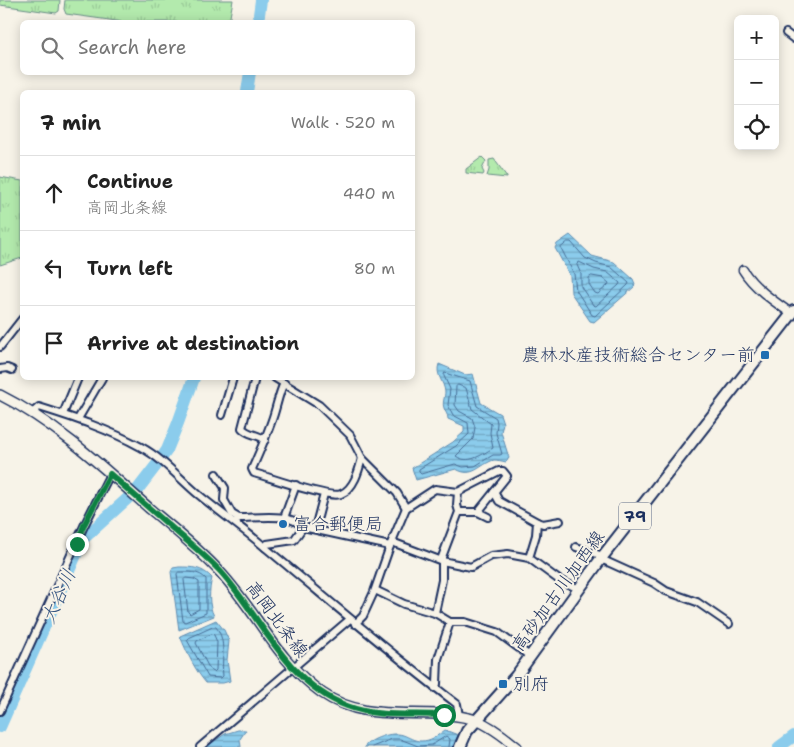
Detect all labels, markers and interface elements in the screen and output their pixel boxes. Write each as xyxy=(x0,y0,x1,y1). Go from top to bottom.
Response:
map controls xyxy=(734,15,779,150)
button: + xyxy=(734,15,779,60)
search box xyxy=(20,20,415,75)
icon: search xyxy=(38,34,66,62)
text: Search here xyxy=(78,35,187,60)
button: − xyxy=(734,60,779,105)
button: locate xyxy=(734,105,779,150)
text: 7 min xyxy=(40,109,101,137)
text: Walk · 520 m xyxy=(291,112,395,133)
text: Continue xyxy=(87,169,173,194)
icon: ahead xyxy=(40,179,68,207)
text: 440 m xyxy=(343,183,395,204)
text: 高岡北条線 xyxy=(87,197,167,218)
icon: left xyxy=(40,254,68,282)
text: Turn left xyxy=(87,256,173,281)
text: 80 m xyxy=(354,258,395,279)
icon: arrive xyxy=(40,329,68,357)
text: Arrive at destination xyxy=(87,331,299,356)
place label: 農林水産技術総合センター前 xyxy=(522,343,755,367)
marker: 農林水産技術総合センター前 xyxy=(759,349,771,361)
road number: 79 xyxy=(619,502,651,530)
place label: 富合郵便局 xyxy=(293,512,383,536)
marker: 富合郵便局 xyxy=(277,518,289,530)
street label: 高砂加古川加西線 xyxy=(506,526,610,656)
route end xyxy=(66,533,89,556)
water label: 大谷川 xyxy=(35,565,81,627)
street label: 高岡北条線 xyxy=(240,576,314,662)
place label: 別府 xyxy=(513,672,549,696)
marker: 別府 xyxy=(497,678,509,690)
route start xyxy=(433,704,456,727)

